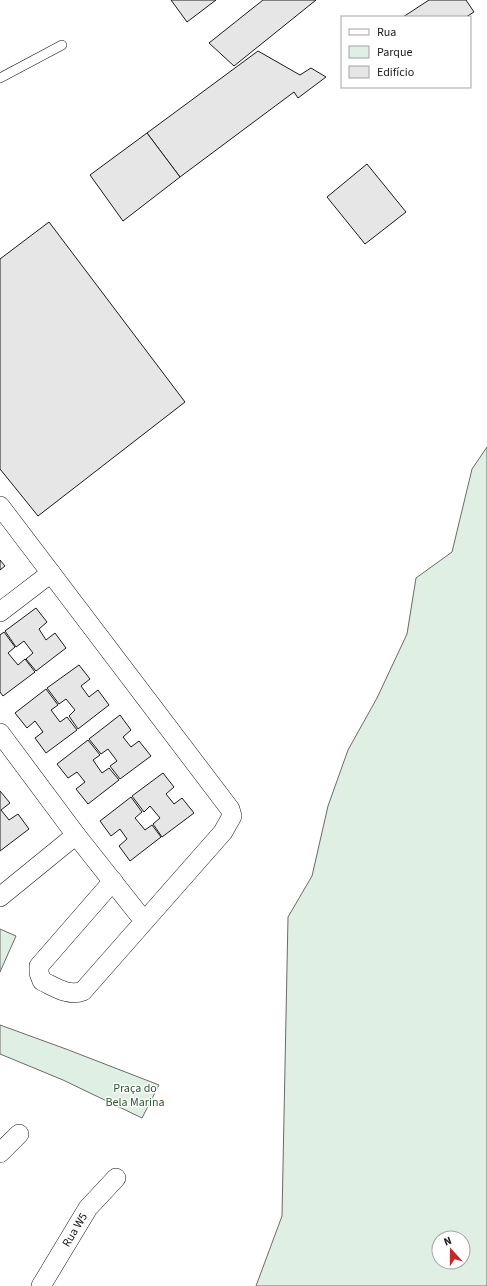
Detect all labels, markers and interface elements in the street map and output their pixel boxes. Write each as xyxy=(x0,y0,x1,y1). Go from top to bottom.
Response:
legend xyxy=(341,16,471,88)
text: Rua xyxy=(377,24,396,41)
text: Parque xyxy=(377,44,413,61)
text: Edifício xyxy=(377,64,414,81)
park label: Praça do Bela Marina xyxy=(105,1080,165,1111)
street label: Rua W5 xyxy=(58,1210,92,1250)
north arrow xyxy=(431,1230,471,1270)
text: N xyxy=(441,1233,454,1249)

